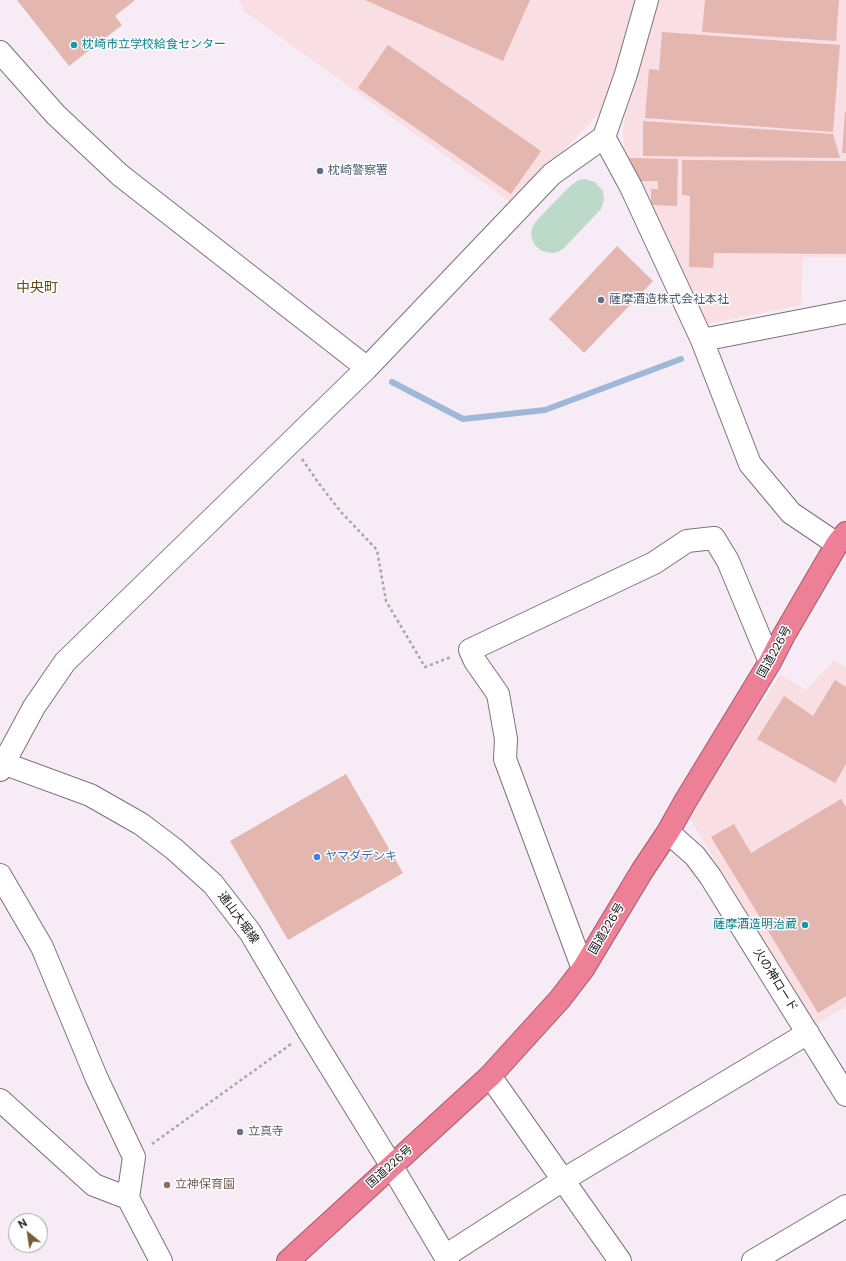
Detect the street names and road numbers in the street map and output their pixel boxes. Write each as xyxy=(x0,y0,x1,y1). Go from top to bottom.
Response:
street label: 国道226号 xyxy=(755,623,795,681)
street label: 通山大堀線 xyxy=(215,889,261,947)
street label: 国道226号 xyxy=(586,901,628,957)
street label: 火の神ロード xyxy=(750,946,800,1014)
street label: 国道226号 xyxy=(364,1142,416,1192)

